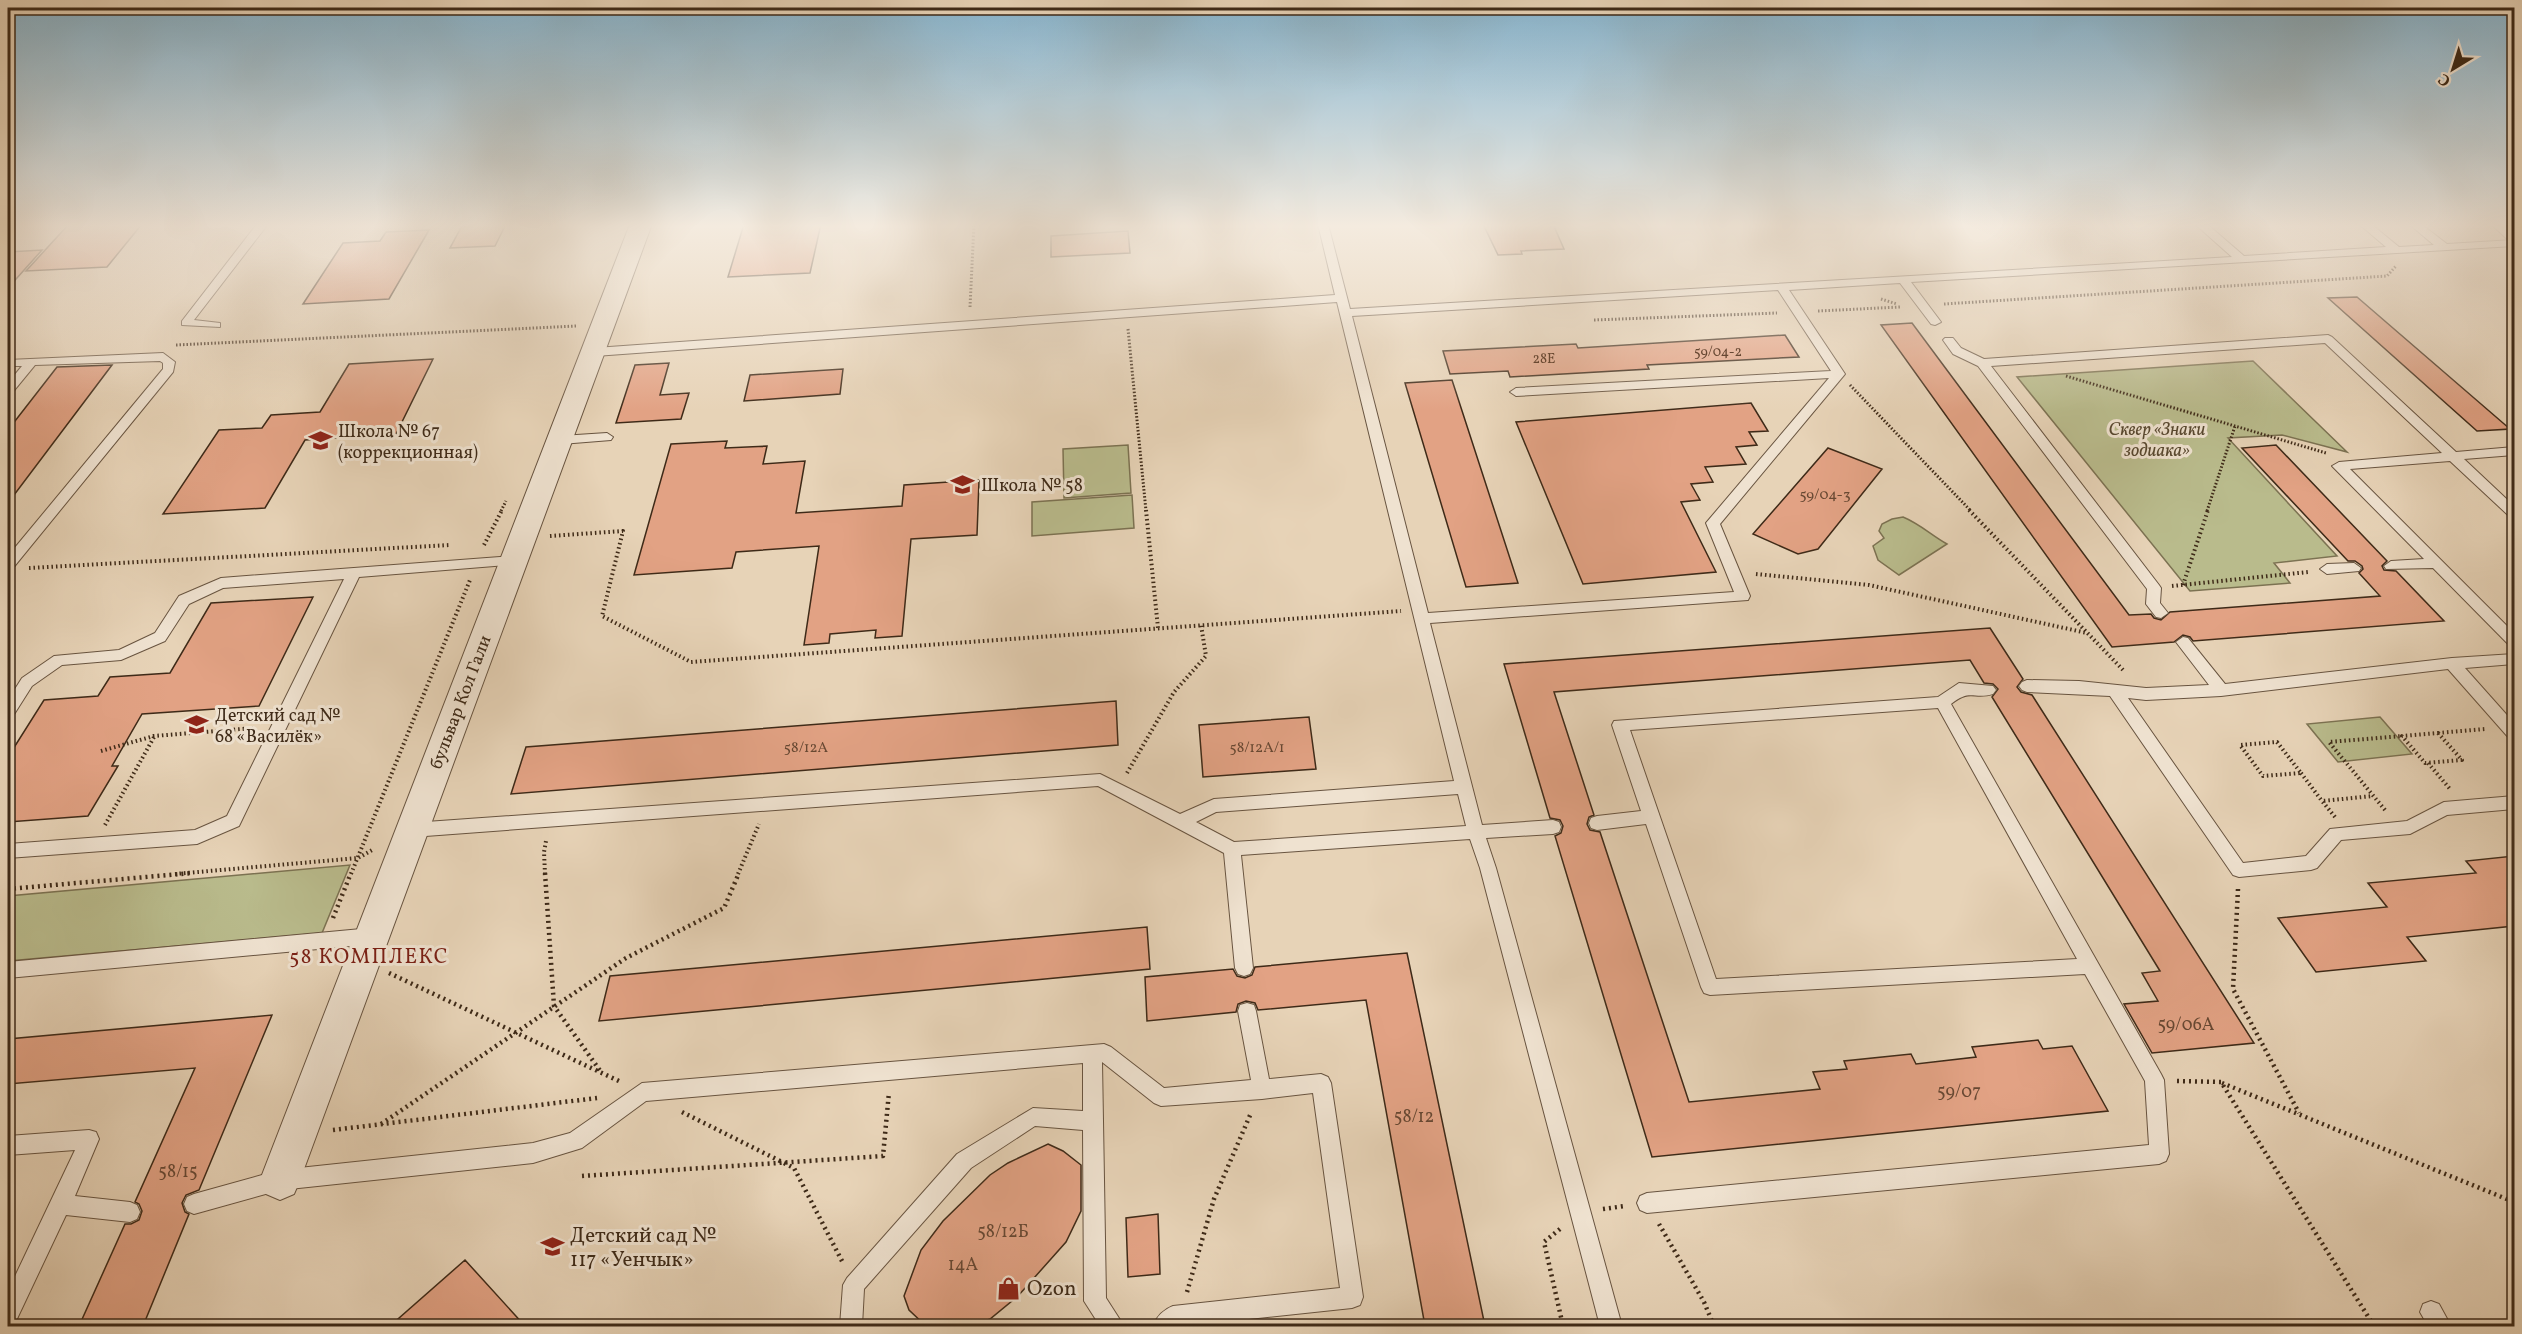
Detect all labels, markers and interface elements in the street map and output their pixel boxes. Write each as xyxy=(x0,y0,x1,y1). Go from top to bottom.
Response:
north arrow xyxy=(2423,39,2483,99)
text: С xyxy=(2434,67,2456,91)
house number: 59/04-2 xyxy=(1694,343,1742,362)
house number: 28Е xyxy=(1532,350,1556,369)
park label: Сквер «Знаки зодиака» xyxy=(2108,418,2206,464)
place label: Школа № 67 (коррекционная) xyxy=(338,420,478,466)
school or university icon: Школа № 67 (коррекционная) xyxy=(307,428,333,454)
school or university icon: Школа № 58 xyxy=(950,472,976,498)
place label: Школа № 58 xyxy=(981,474,1083,499)
house number: 59/04-3 xyxy=(1799,485,1851,506)
street label: бульвар Кол Гали xyxy=(424,632,498,773)
place label: Детский сад № 68 «Василёк» xyxy=(215,704,340,750)
school or university icon: Детский сад № 68 «Василёк» xyxy=(184,712,210,738)
house number: 58/12А xyxy=(784,738,829,759)
house number: 58/12А/1 xyxy=(1229,738,1285,759)
district label: 58 КОМПЛЕКС xyxy=(289,943,449,972)
house number: 59/06А xyxy=(2157,1013,2215,1038)
house number: 59/07 xyxy=(1937,1080,1981,1105)
house number: 58/12 xyxy=(1394,1105,1434,1130)
house number: 58/15 xyxy=(158,1160,198,1185)
house number: 58/12Б xyxy=(977,1220,1029,1245)
place label: Детский сад № 117 «Уенчык» xyxy=(570,1222,716,1275)
school or university icon: Детский сад № 117 «Уенчык» xyxy=(539,1234,565,1260)
house number: 14А xyxy=(948,1253,979,1278)
shop icon: Ozon xyxy=(996,1275,1022,1301)
place label: Ozon xyxy=(1027,1275,1077,1304)

